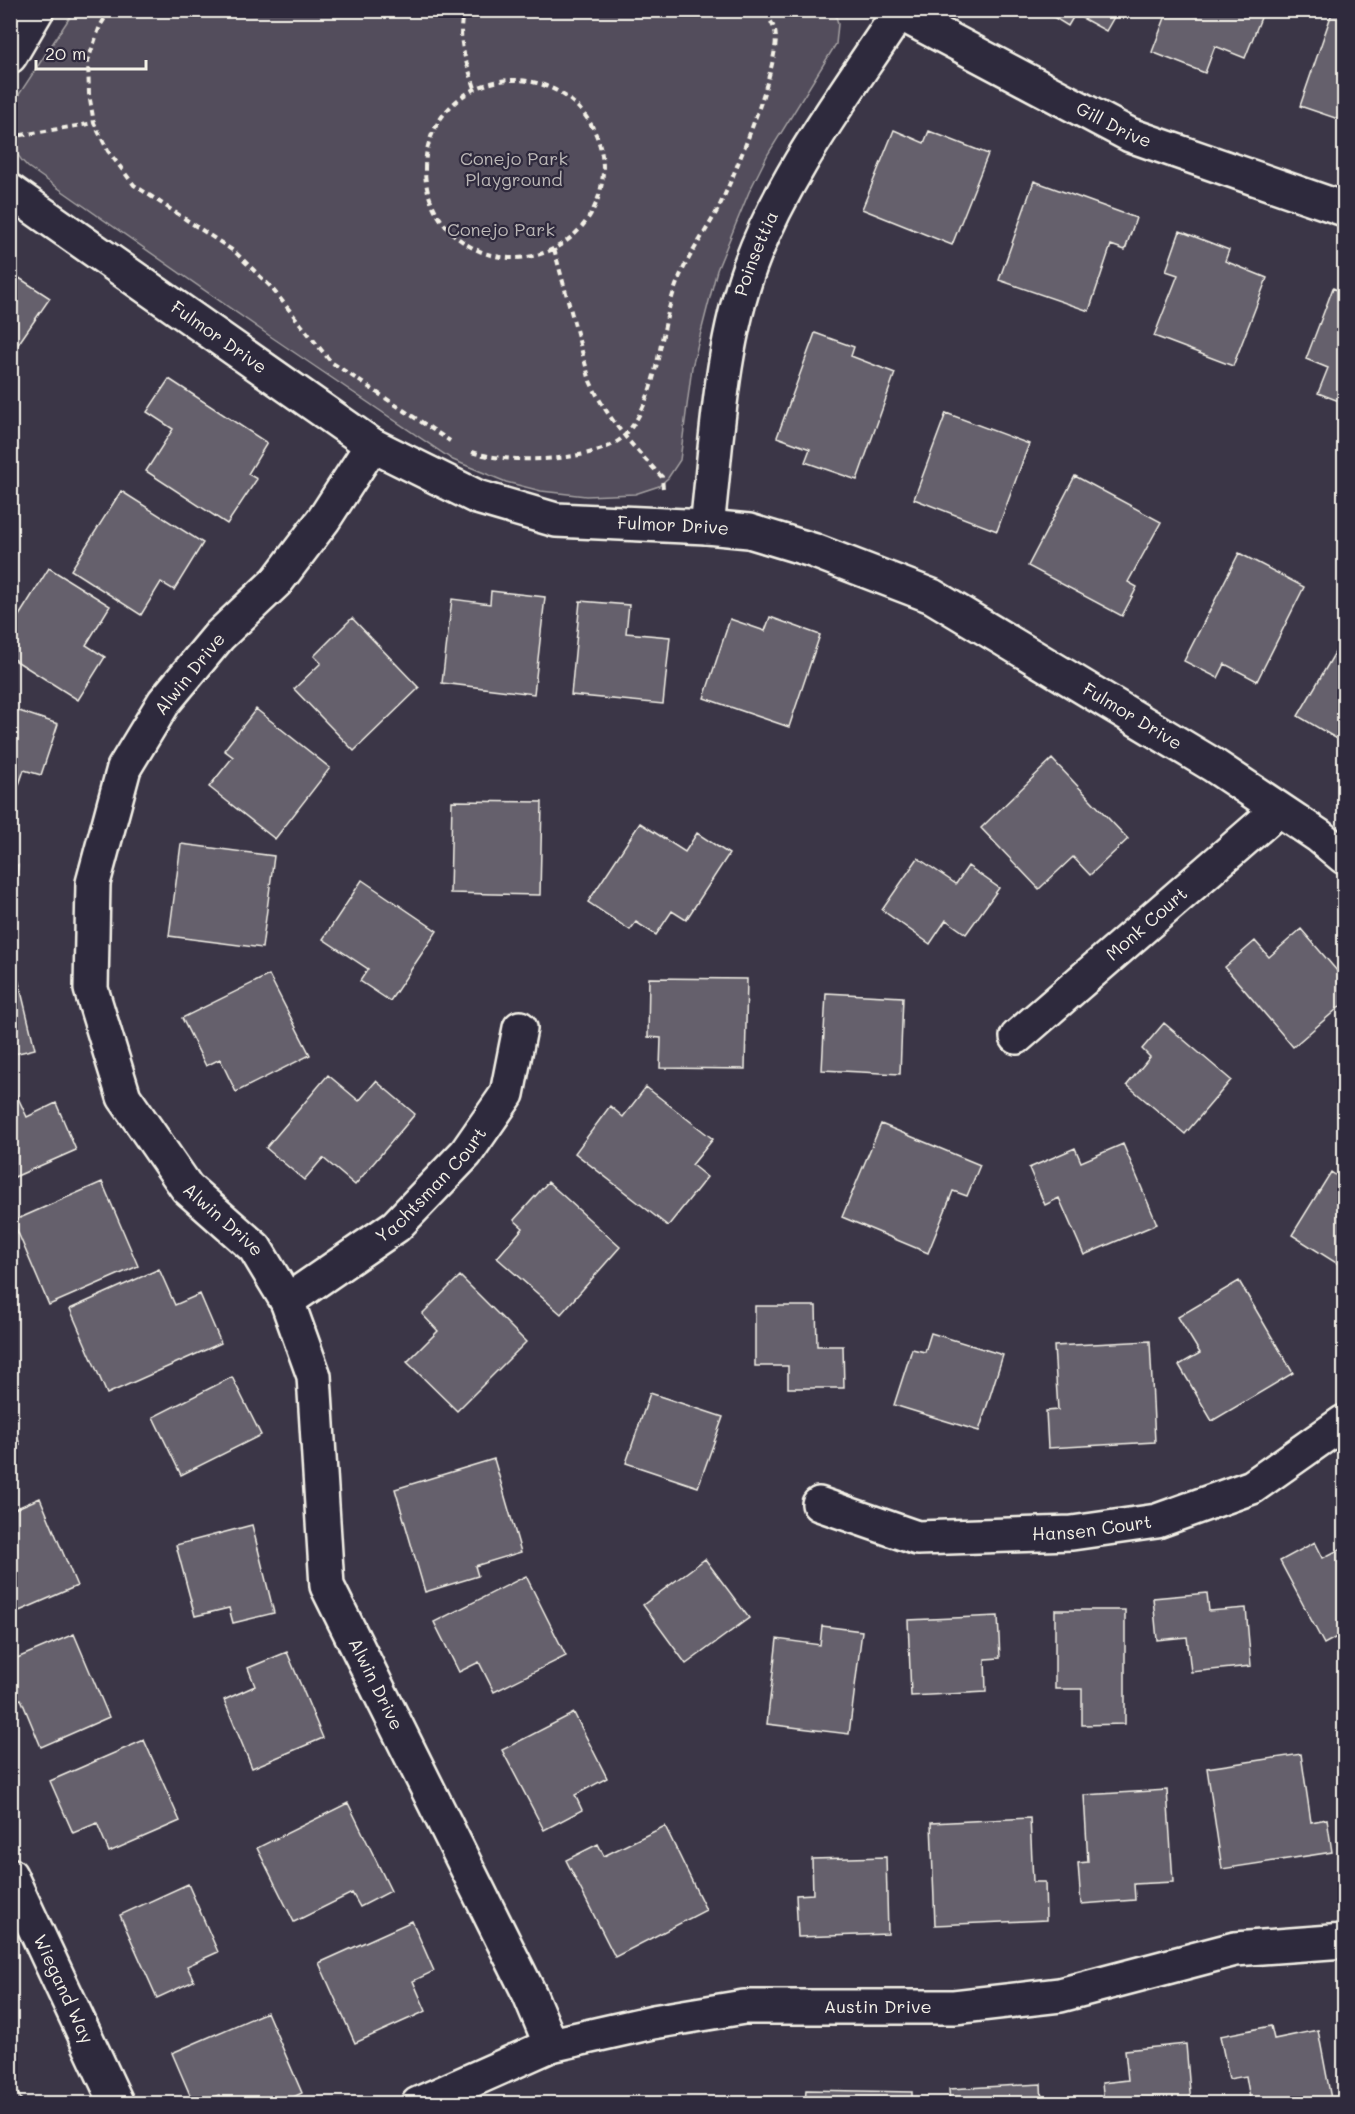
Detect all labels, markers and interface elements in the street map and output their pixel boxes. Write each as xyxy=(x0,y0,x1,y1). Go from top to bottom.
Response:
scale bar xyxy=(36,33,146,71)
text: 20 m xyxy=(45,41,86,65)
street label: Gill Drive xyxy=(1072,96,1155,152)
park label: Conejo Park Playground xyxy=(460,146,568,191)
street label: Poinsettia xyxy=(728,207,783,299)
park label: Conejo Park xyxy=(447,217,555,241)
street label: Fulmor Drive xyxy=(167,295,272,379)
street label: Fulmor Drive xyxy=(617,510,730,540)
street label: Alwin Drive xyxy=(149,627,230,720)
street label: Fulmor Drive xyxy=(1079,676,1187,755)
street label: Monk Court xyxy=(1100,881,1192,965)
street label: Yachtsman Court xyxy=(370,1122,491,1248)
street label: Alwin Drive xyxy=(178,1177,270,1260)
street label: Hansen Court xyxy=(1032,1509,1153,1545)
street label: Alwin Drive xyxy=(344,1634,410,1734)
street label: Wiegand Way xyxy=(28,1930,100,2047)
street label: Austin Drive xyxy=(824,1994,932,2018)

